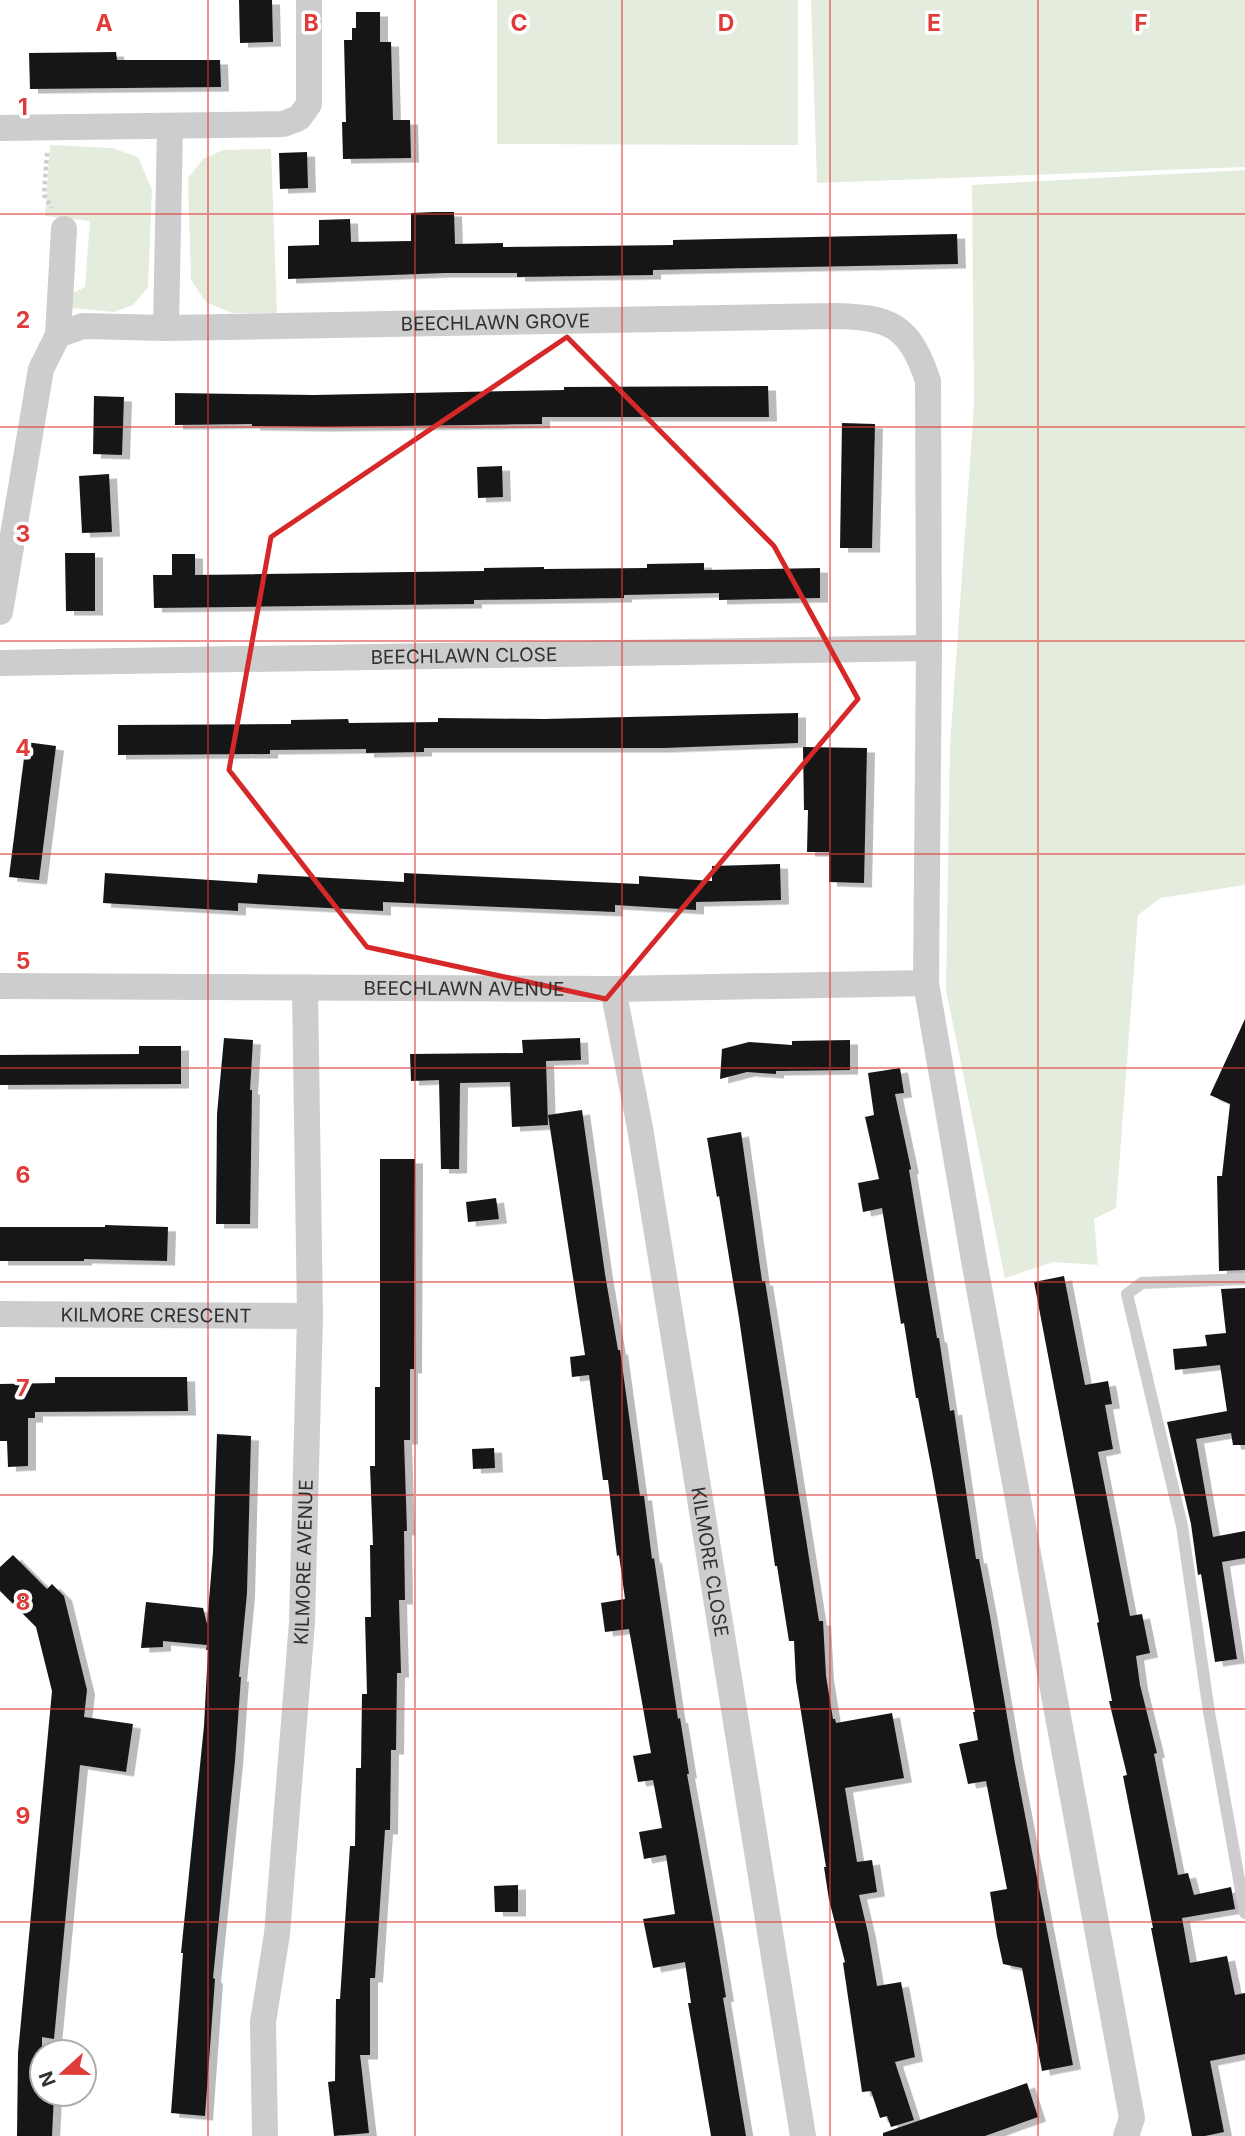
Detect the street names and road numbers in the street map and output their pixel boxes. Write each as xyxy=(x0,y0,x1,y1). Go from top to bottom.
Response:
street label: BEECHLAWN GROVE xyxy=(400,309,590,336)
street label: BEECHLAWN CLOSE xyxy=(370,643,558,669)
street label: BEECHLAWN AVENUE xyxy=(364,977,564,1001)
street label: KILMORE CRESCENT xyxy=(60,1303,252,1328)
street label: KILMORE AVENUE xyxy=(289,1479,318,1646)
street label: KILMORE CLOSE xyxy=(686,1485,733,1639)

